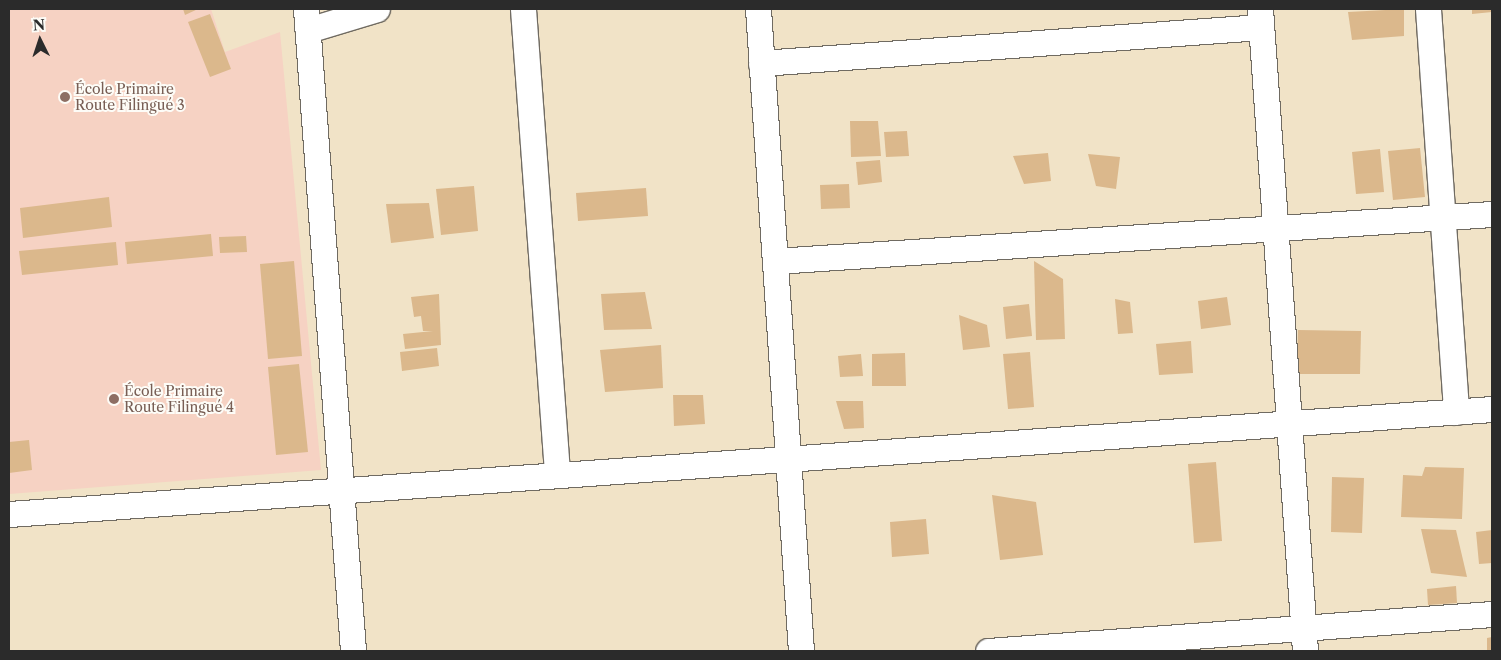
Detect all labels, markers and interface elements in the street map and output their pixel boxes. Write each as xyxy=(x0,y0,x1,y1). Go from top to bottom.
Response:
north arrow xyxy=(15,15,65,65)
text: N xyxy=(32,16,46,34)
place label: École Primaire Route Filingué 3 xyxy=(75,81,185,114)
marker: École Primaire Route Filingué 3 xyxy=(59,91,71,103)
place label: École Primaire Route Filingué 4 xyxy=(124,383,234,416)
marker: École Primaire Route Filingué 4 xyxy=(108,393,120,405)

